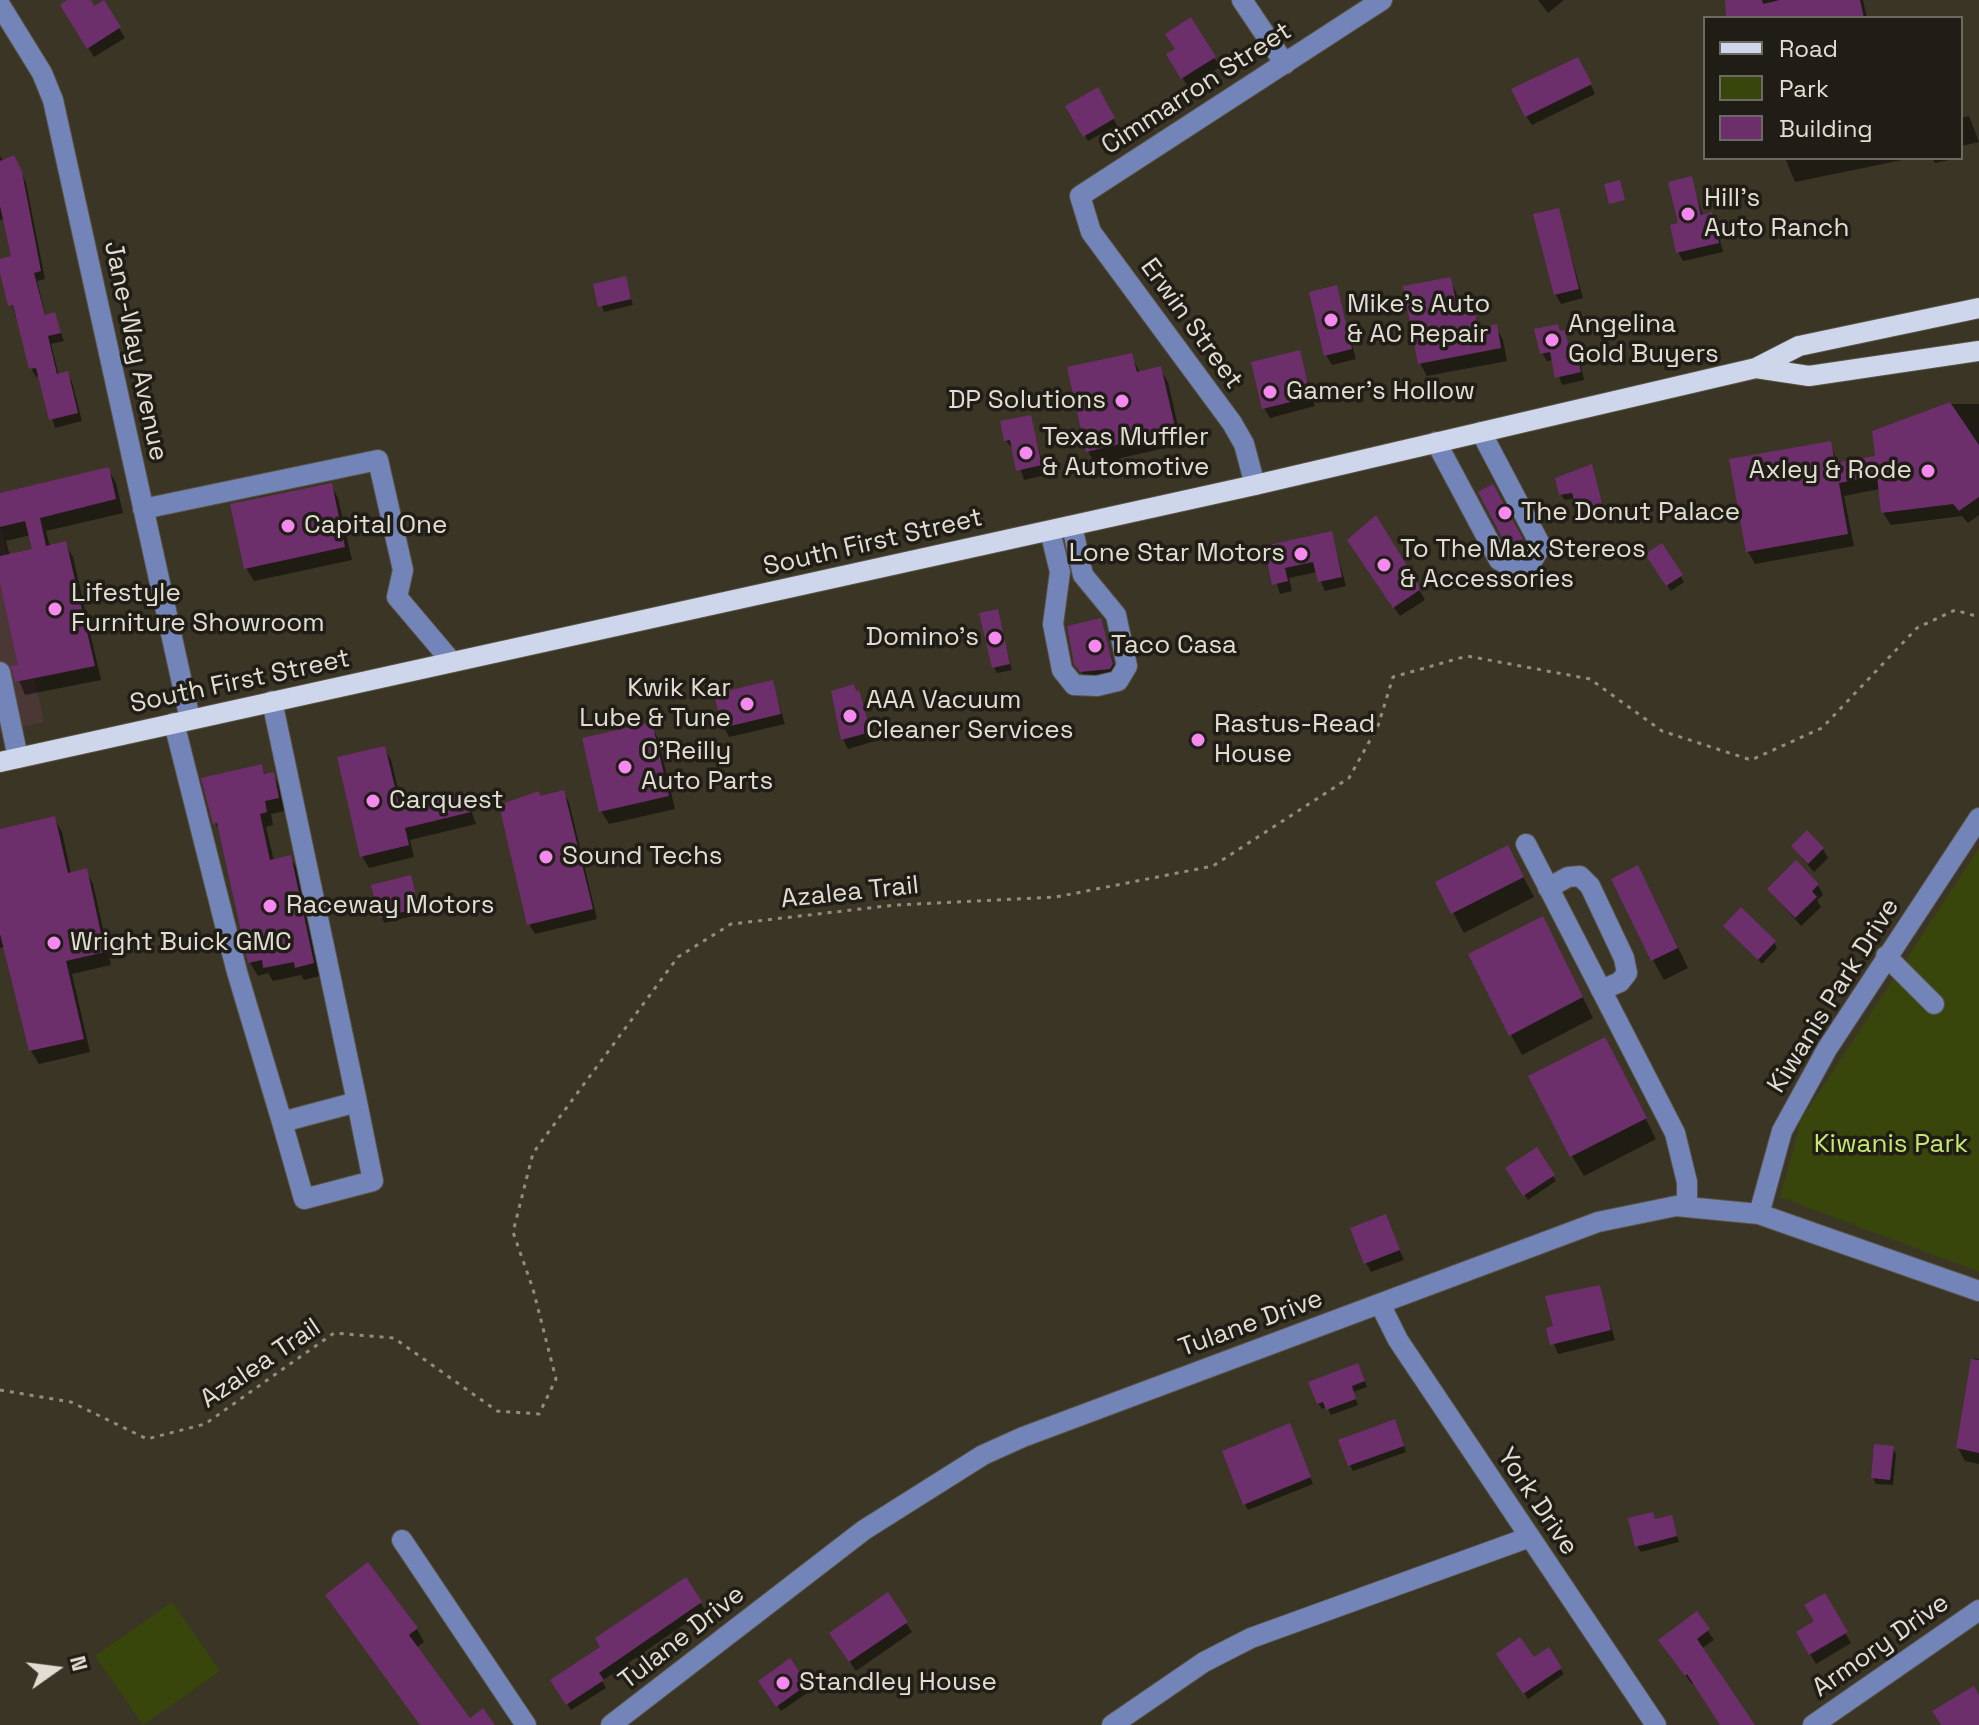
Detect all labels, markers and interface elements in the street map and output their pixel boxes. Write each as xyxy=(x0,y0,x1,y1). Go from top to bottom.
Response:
street label: Cimmarron Street xyxy=(1096,16,1298,162)
legend xyxy=(1703,16,1963,160)
text: Road xyxy=(1779,33,1838,64)
text: Park xyxy=(1779,73,1829,104)
text: Building xyxy=(1779,113,1873,144)
place label: Hill's Auto Ranch xyxy=(1704,183,1849,244)
marker: Hill's Auto Ranch xyxy=(1679,205,1697,223)
street label: Jane-Way Avenue xyxy=(96,238,174,464)
street label: Erwin Street xyxy=(1133,253,1249,395)
place label: Mike's Auto & AC Repair xyxy=(1347,289,1490,350)
place label: Angelina Gold Buyers xyxy=(1568,309,1719,370)
marker: Mike's Auto & AC Repair xyxy=(1322,311,1340,329)
marker: Angelina Gold Buyers xyxy=(1543,331,1561,349)
place label: Gamer's Hollow xyxy=(1286,376,1475,408)
marker: Gamer's Hollow xyxy=(1261,383,1279,401)
place label: DP Solutions xyxy=(948,385,1106,417)
marker: DP Solutions xyxy=(1113,392,1131,410)
place label: Texas Muffler & Automotive xyxy=(1042,422,1209,484)
marker: Texas Muffler & Automotive xyxy=(1017,444,1035,462)
place label: Axley & Rode xyxy=(1749,455,1912,487)
marker: Axley & Rode xyxy=(1919,462,1937,480)
place label: The Donut Palace xyxy=(1521,497,1740,529)
street label: South First Street xyxy=(760,503,986,583)
marker: The Donut Palace xyxy=(1496,504,1514,522)
place label: Capital One xyxy=(304,510,447,542)
marker: Capital One xyxy=(279,517,297,535)
place label: To The Max Stereos & Accessories xyxy=(1400,534,1646,596)
place label: Lone Star Motors xyxy=(1069,538,1285,570)
marker: Lone Star Motors xyxy=(1292,545,1310,563)
marker: To The Max Stereos & Accessories xyxy=(1375,556,1393,574)
place label: Lifestyle Furniture Showroom xyxy=(71,578,325,640)
marker: Lifestyle Furniture Showroom xyxy=(46,600,64,618)
place label: Domino's xyxy=(866,622,979,654)
marker: Domino's xyxy=(986,629,1004,647)
place label: Taco Casa xyxy=(1111,630,1237,662)
marker: Taco Casa xyxy=(1086,637,1104,655)
street label: South First Street xyxy=(127,643,353,721)
place label: Kwik Kar Lube & Tune xyxy=(579,673,731,734)
place label: AAA Vacuum Cleaner Services xyxy=(866,685,1073,746)
marker: Kwik Kar Lube & Tune xyxy=(738,695,756,713)
marker: AAA Vacuum Cleaner Services xyxy=(841,707,859,725)
place label: Rastus-Read House xyxy=(1214,709,1375,770)
marker: Rastus-Read House xyxy=(1189,731,1207,749)
place label: O'Reilly Auto Parts xyxy=(641,736,773,798)
marker: O'Reilly Auto Parts xyxy=(616,758,634,776)
place label: Carquest xyxy=(389,785,503,817)
marker: Carquest xyxy=(364,792,382,810)
place label: Sound Techs xyxy=(562,841,723,873)
marker: Sound Techs xyxy=(537,848,555,866)
street label: Azalea Trail xyxy=(779,870,921,916)
place label: Raceway Motors xyxy=(286,890,494,922)
street label: Kiwanis Park Drive xyxy=(1762,893,1906,1099)
marker: Raceway Motors xyxy=(261,897,279,915)
place label: Wright Buick GMC xyxy=(70,927,292,959)
marker: Wright Buick GMC xyxy=(45,934,63,952)
park label: Kiwanis Park xyxy=(1814,1129,1968,1161)
street label: Tulane Drive xyxy=(1175,1284,1327,1364)
street label: Azalea Trail xyxy=(195,1312,327,1416)
street label: York Drive xyxy=(1490,1443,1584,1561)
street label: Tulane Drive xyxy=(613,1579,751,1697)
street label: Armory Drive xyxy=(1807,1588,1955,1704)
north arrow xyxy=(16,1629,96,1709)
text: N xyxy=(64,1653,95,1674)
place label: Standley House xyxy=(799,1667,997,1699)
marker: Standley House xyxy=(774,1674,792,1692)

